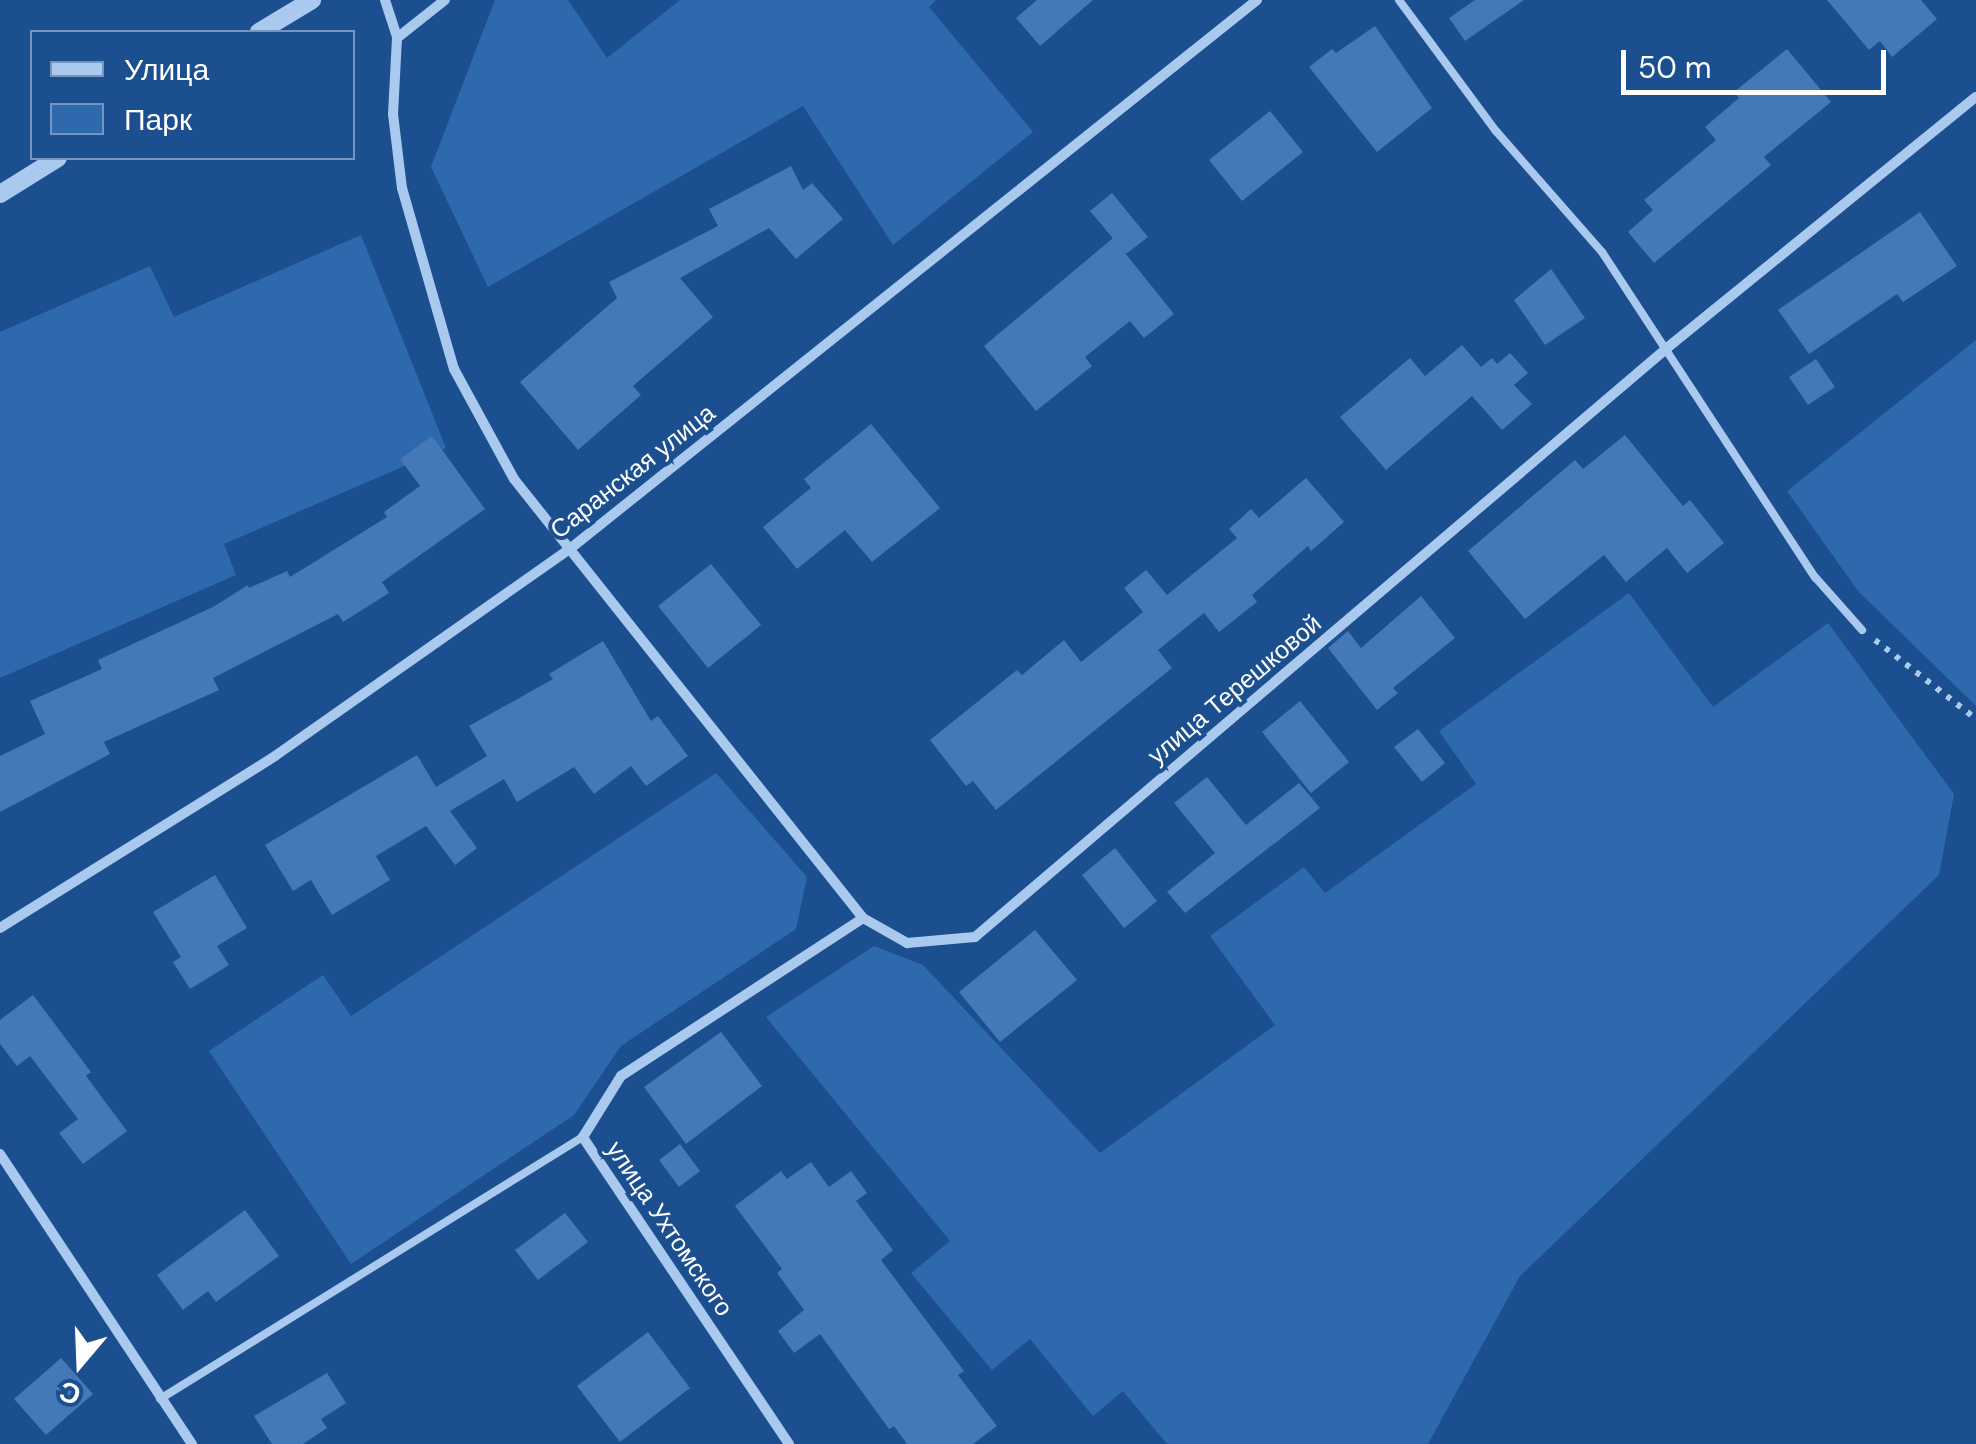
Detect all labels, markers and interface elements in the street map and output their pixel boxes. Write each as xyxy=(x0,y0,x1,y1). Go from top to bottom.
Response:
legend xyxy=(30,30,355,160)
scale bar xyxy=(1626,30,1891,92)
text: 50 m xyxy=(1638,48,1712,87)
text: Улица xyxy=(124,50,209,89)
text: Парк xyxy=(124,100,192,139)
street label: Саранская улица xyxy=(545,398,721,546)
street label: улица Терешковой xyxy=(1142,609,1328,771)
street label: улица Ухтомского xyxy=(599,1136,739,1322)
north arrow xyxy=(30,1314,130,1414)
text: С xyxy=(54,1372,86,1414)

